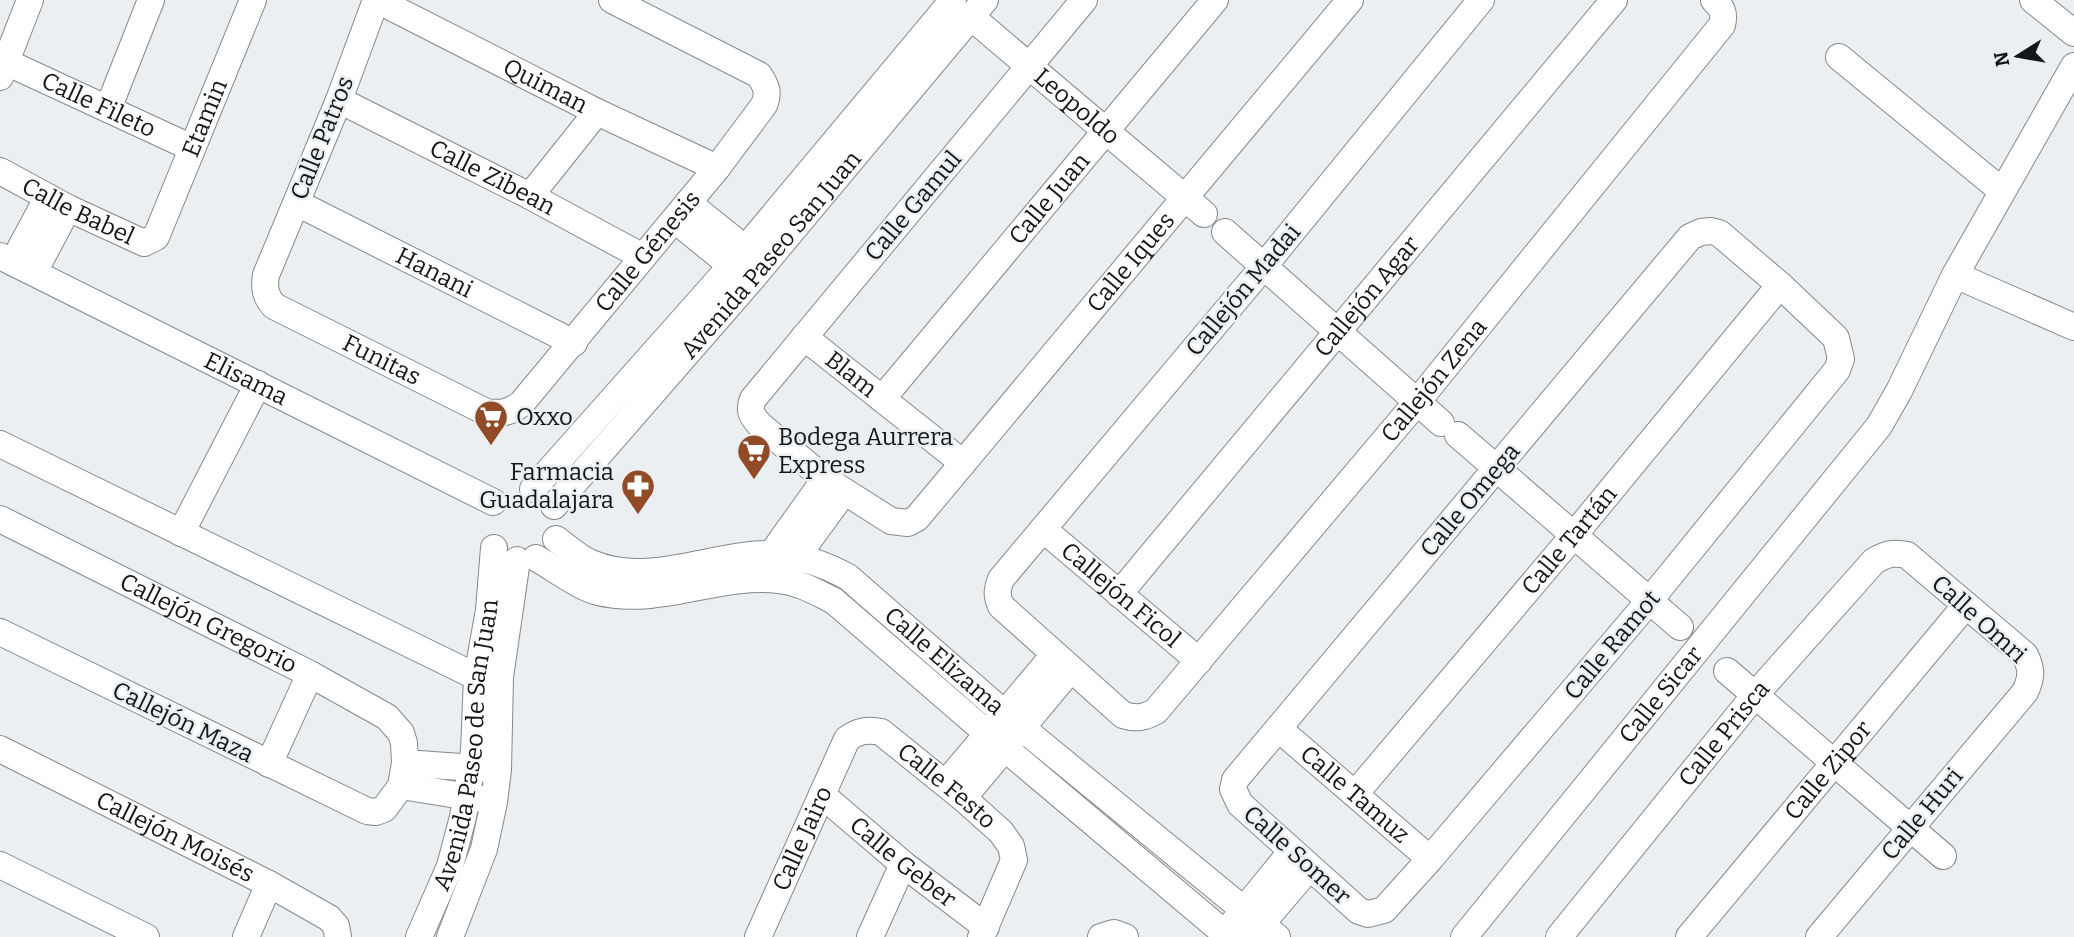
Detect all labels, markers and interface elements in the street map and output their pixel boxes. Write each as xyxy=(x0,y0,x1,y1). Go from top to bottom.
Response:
north arrow xyxy=(1983,21,2053,91)
text: N xyxy=(1989,49,2014,69)
street label: Quiman xyxy=(498,53,592,119)
street label: Leopoldo xyxy=(1029,62,1125,150)
street label: Calle Fileto xyxy=(37,66,160,143)
street label: Calle Patros xyxy=(285,72,359,204)
street label: Etamin xyxy=(176,75,233,161)
street label: Calle Zibean xyxy=(425,134,560,221)
street label: Avenida Paseo San Juan xyxy=(675,145,867,364)
street label: Calle Gamul xyxy=(859,145,967,267)
street label: Calle Juan xyxy=(1003,147,1095,250)
street label: Calle Babel xyxy=(17,172,139,251)
street label: Calle Génesis xyxy=(589,185,706,318)
street label: Calle Iques xyxy=(1081,207,1180,318)
street label: Callejón Madai xyxy=(1180,218,1306,362)
street label: Callejón Agar xyxy=(1309,230,1425,363)
street label: Hanani xyxy=(391,241,478,304)
street label: Callejón Zena xyxy=(1375,313,1493,448)
street label: Funitas xyxy=(338,329,425,391)
street label: Blam xyxy=(820,345,882,403)
street label: Elisama xyxy=(200,346,292,411)
supermarket icon: Oxxo xyxy=(472,398,510,447)
place label: Oxxo xyxy=(516,403,573,431)
place label: Bodega Aurrera Express xyxy=(778,423,953,479)
supermarket icon: Bodega Aurrera Express xyxy=(735,432,773,481)
street label: Calle Omega xyxy=(1414,438,1526,562)
place label: Farmacia Guadalajara xyxy=(479,458,614,514)
pharmacy icon: Farmacia Guadalajara xyxy=(619,467,657,516)
street label: Calle Tartán xyxy=(1516,480,1623,600)
street label: Callejón Ficol xyxy=(1055,536,1186,653)
street label: Callejón Gregorio xyxy=(115,567,301,679)
street label: Calle Omri xyxy=(1926,569,2032,669)
street label: Calle Ramot xyxy=(1558,585,1666,705)
street label: Avenida Paseo de San Juan xyxy=(427,598,504,895)
street label: Calle Elizama xyxy=(879,601,1010,721)
street label: Calle Sicar xyxy=(1613,641,1708,749)
street label: Calle Prisca xyxy=(1673,675,1775,792)
street label: Callejón Maza xyxy=(108,676,258,768)
street label: Calle Zipor xyxy=(1779,715,1878,826)
street label: Calle Festo xyxy=(892,737,1002,835)
street label: Calle Tamuz xyxy=(1295,740,1415,849)
street label: Calle Huri xyxy=(1876,762,1968,866)
street label: Calle Jairo xyxy=(767,782,838,895)
street label: Callejón Moisés xyxy=(92,786,259,888)
street label: Calle Somer xyxy=(1238,800,1357,911)
street label: Calle Geber xyxy=(844,811,962,913)

